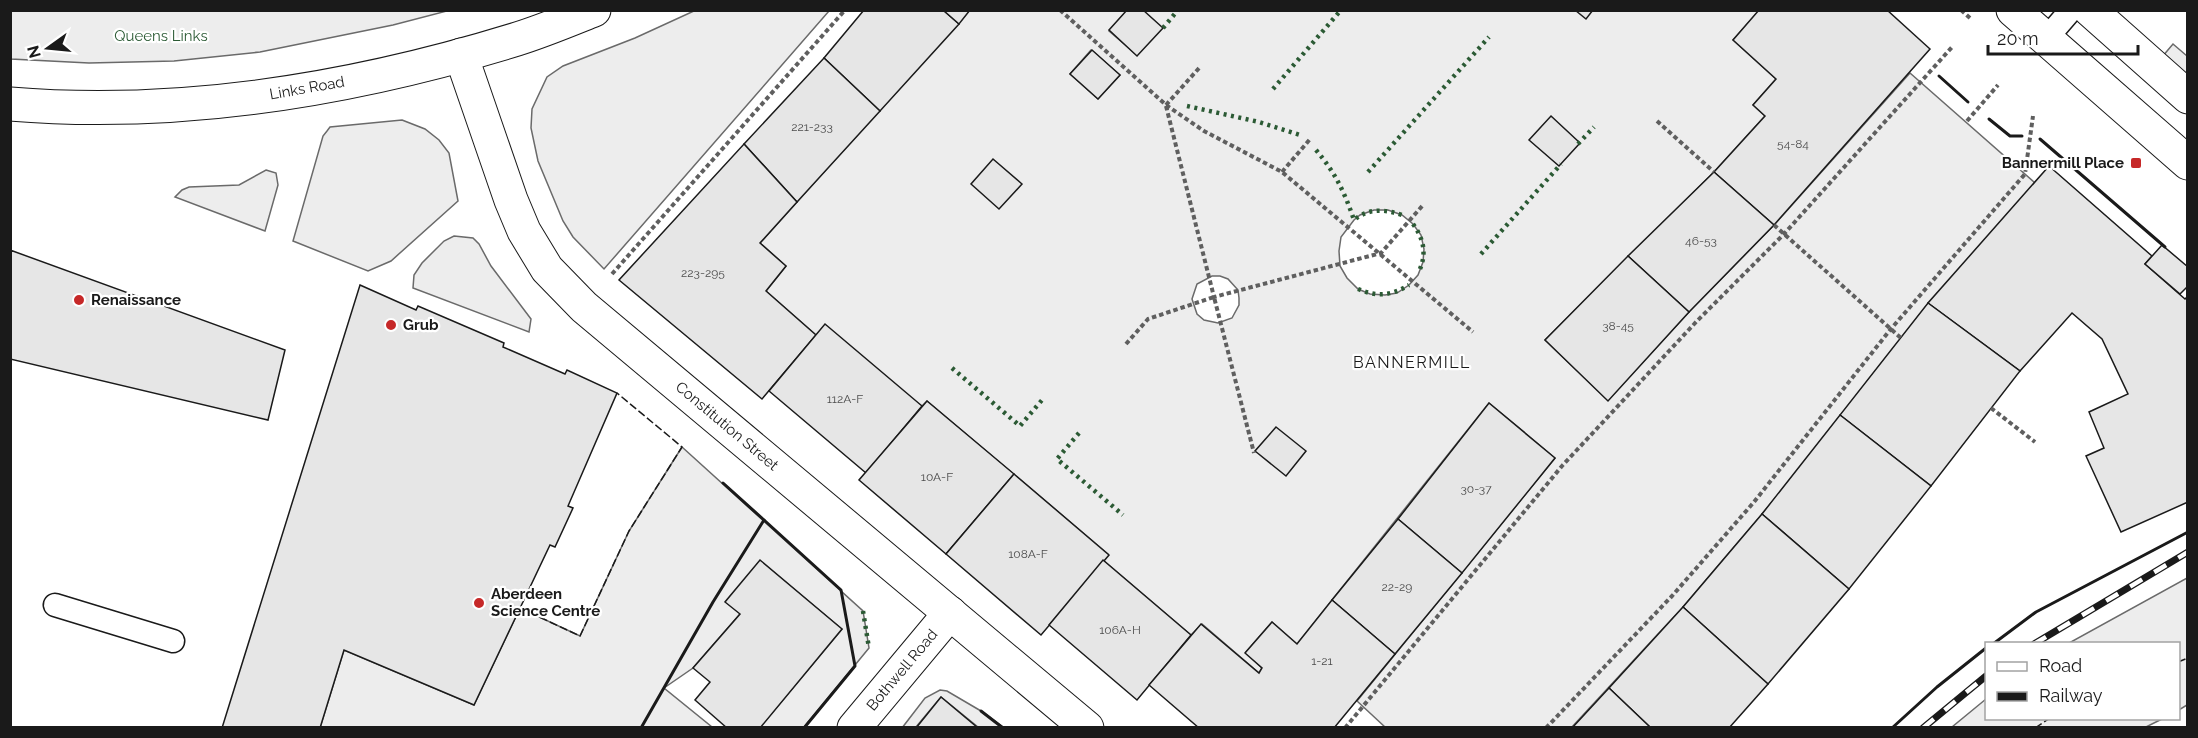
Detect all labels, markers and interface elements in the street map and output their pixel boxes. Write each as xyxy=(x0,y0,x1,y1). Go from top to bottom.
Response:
north arrow xyxy=(18,18,78,78)
scale bar xyxy=(1988,18,2138,56)
park label: Queens Links xyxy=(114,27,208,45)
text: 20 m xyxy=(1997,28,2039,49)
text: N xyxy=(23,43,45,60)
street label: Links Road xyxy=(268,73,346,103)
house number: 221-233 xyxy=(791,120,833,134)
house number: 54-84 xyxy=(1777,137,1809,151)
place label: Bannermill Place xyxy=(2002,154,2124,172)
marker: Bannermill Place xyxy=(2129,156,2143,170)
house number: 46-53 xyxy=(1685,234,1717,248)
house number: 223-295 xyxy=(681,266,725,280)
place label: Renaissance xyxy=(91,291,181,309)
marker: Renaissance xyxy=(72,293,86,307)
place label: Grub xyxy=(403,316,439,334)
marker: Grub xyxy=(384,318,398,332)
house number: 38-45 xyxy=(1602,319,1634,333)
district label: BANNERMILL xyxy=(1353,353,1471,372)
street label: Constitution Street xyxy=(672,378,782,474)
house number: 112A-F xyxy=(827,392,863,406)
house number: 10A-F xyxy=(921,470,953,484)
house number: 30-37 xyxy=(1460,482,1492,496)
house number: 108A-F xyxy=(1008,547,1048,561)
house number: 22-29 xyxy=(1382,580,1412,594)
place label: Aberdeen Science Centre xyxy=(491,585,600,620)
marker: Aberdeen Science Centre xyxy=(472,596,486,610)
house number: 106A-H xyxy=(1099,623,1141,637)
street label: Bothwell Road xyxy=(863,626,941,714)
legend xyxy=(1985,642,2180,720)
house number: 1-21 xyxy=(1311,654,1333,668)
text: Road xyxy=(2039,655,2082,676)
text: Railway xyxy=(2039,685,2103,706)

